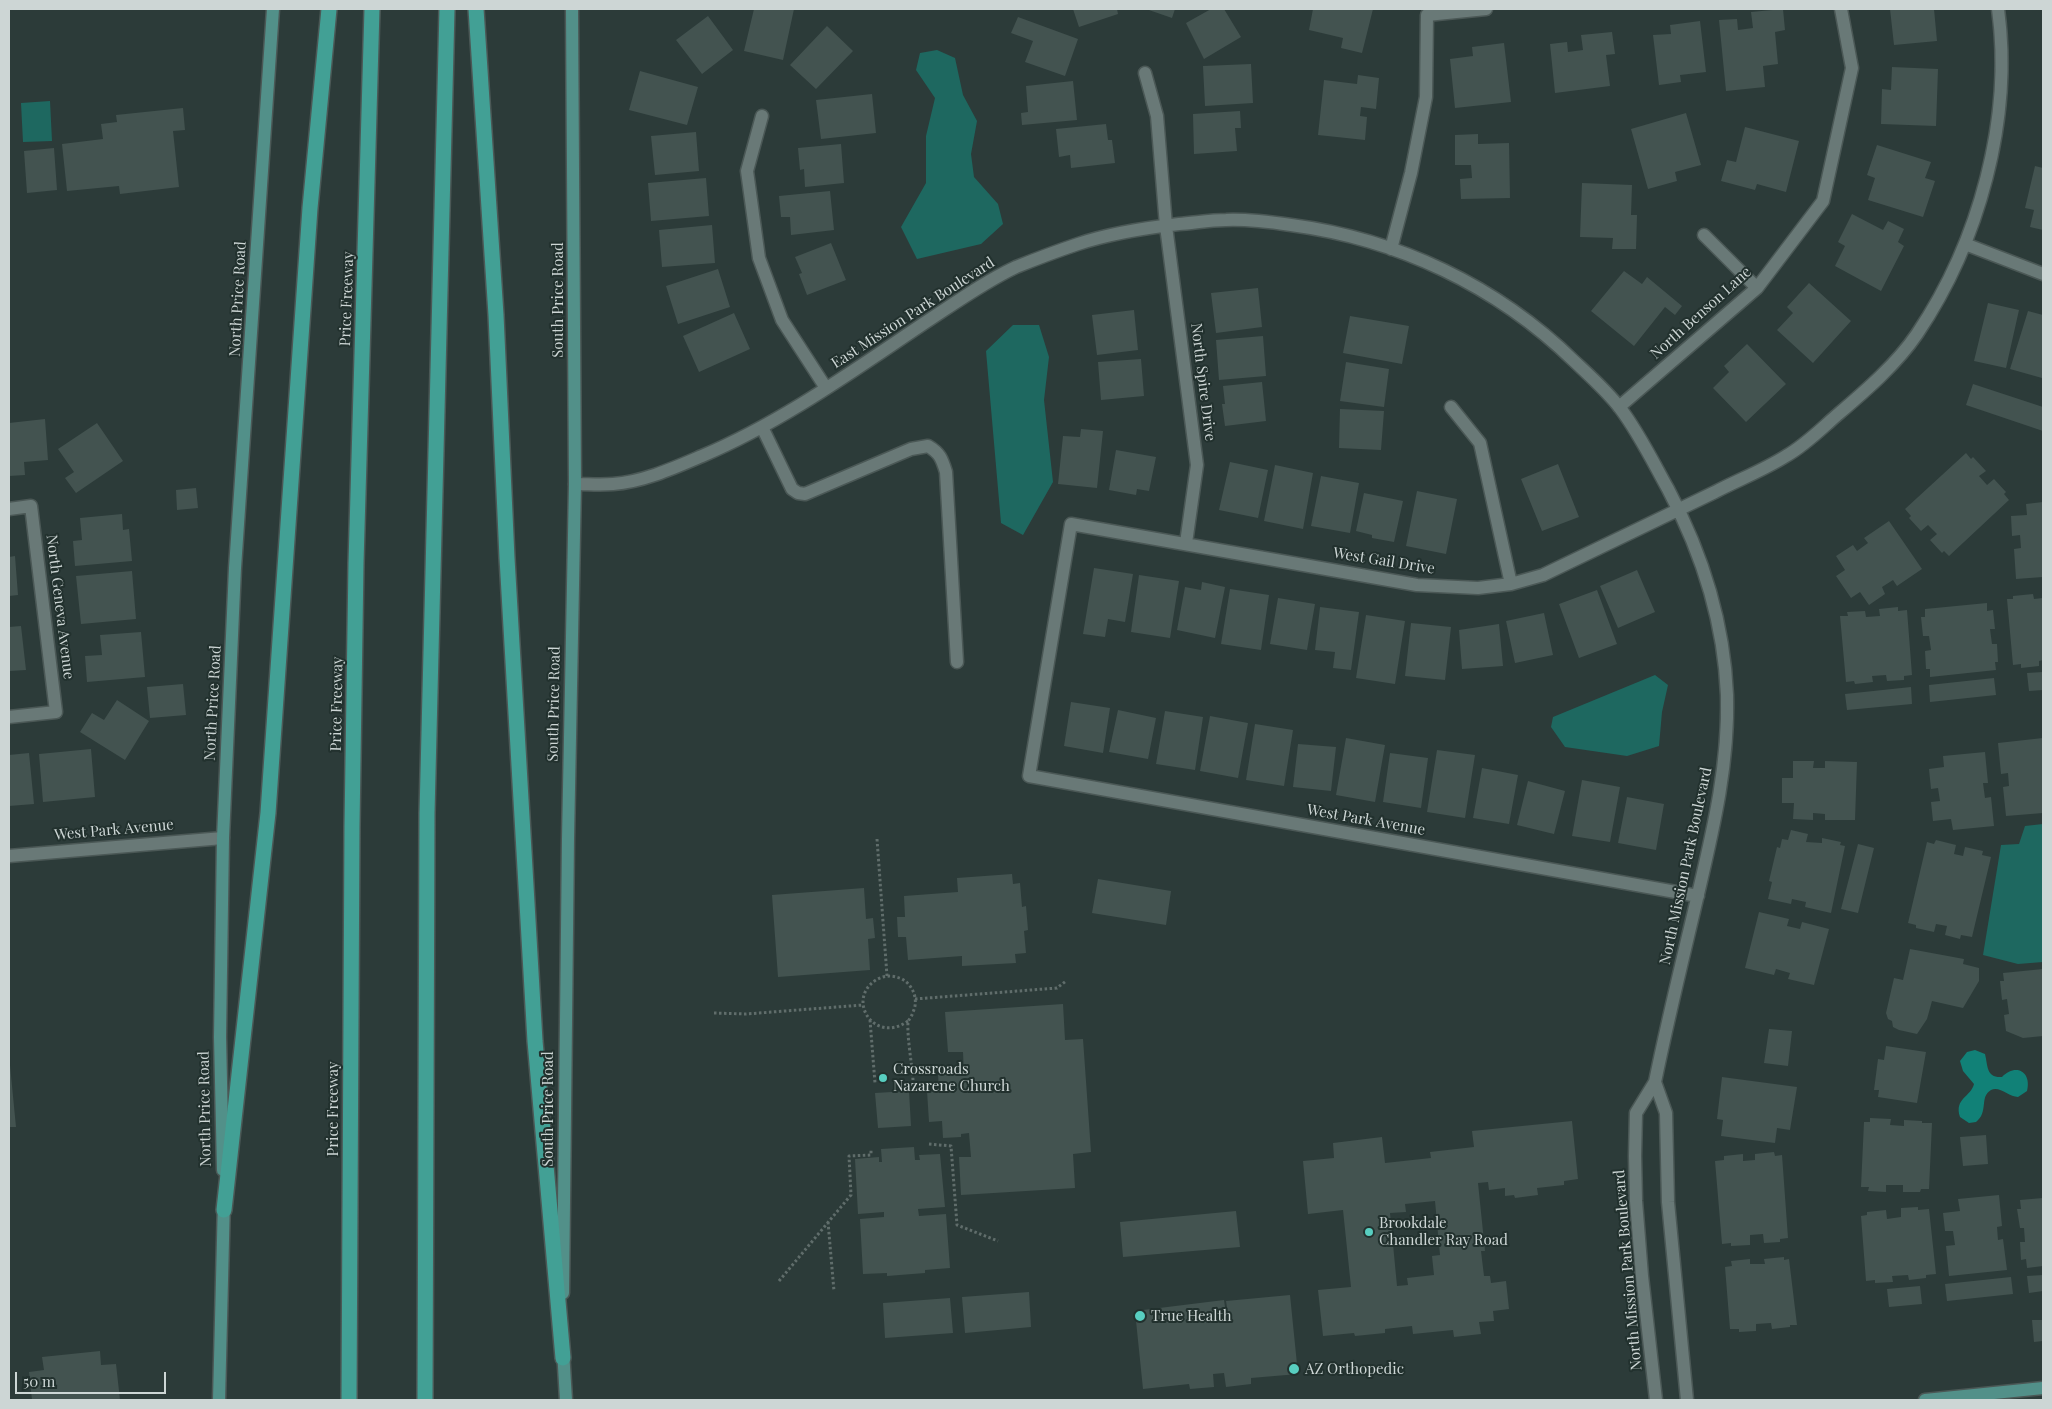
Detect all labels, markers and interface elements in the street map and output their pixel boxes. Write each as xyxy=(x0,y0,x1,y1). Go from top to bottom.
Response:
street label: North Price Road xyxy=(226,241,250,357)
street label: South Price Road xyxy=(549,242,567,358)
street label: Price Freeway xyxy=(336,251,358,347)
street label: East Mission Park Boulevard xyxy=(828,253,998,373)
street label: North Benson Lane xyxy=(1647,263,1755,363)
street label: North Spire Drive xyxy=(1187,322,1219,442)
street label: North Geneva Avenue xyxy=(42,534,78,680)
street label: West Gail Drive xyxy=(1332,544,1436,578)
street label: North Price Road xyxy=(201,645,225,761)
street label: South Price Road xyxy=(544,646,564,762)
street label: Price Freeway xyxy=(327,656,347,752)
street label: North Mission Park Boulevard xyxy=(1656,766,1716,966)
street label: West Park Avenue xyxy=(1305,801,1427,839)
street label: West Park Avenue xyxy=(54,816,174,844)
street label: North Price Road xyxy=(195,1051,215,1167)
street label: South Price Road xyxy=(539,1051,557,1167)
place label: Crossroads Nazarene Church xyxy=(893,1060,1010,1095)
street label: Price Freeway xyxy=(324,1062,342,1156)
marker: Crossroads Nazarene Church xyxy=(877,1072,889,1084)
street label: North Mission Park Boulevard xyxy=(1610,1169,1646,1371)
place label: Brookdale Chandler Ray Road xyxy=(1379,1214,1508,1249)
marker: Brookdale Chandler Ray Road xyxy=(1363,1226,1375,1238)
place label: True Health xyxy=(1151,1307,1232,1325)
marker: True Health xyxy=(1133,1309,1147,1323)
place label: AZ Orthopedic xyxy=(1305,1360,1404,1378)
scale bar xyxy=(18,1362,169,1394)
marker: AZ Orthopedic xyxy=(1287,1362,1301,1376)
text: 50 m xyxy=(23,1371,55,1391)

